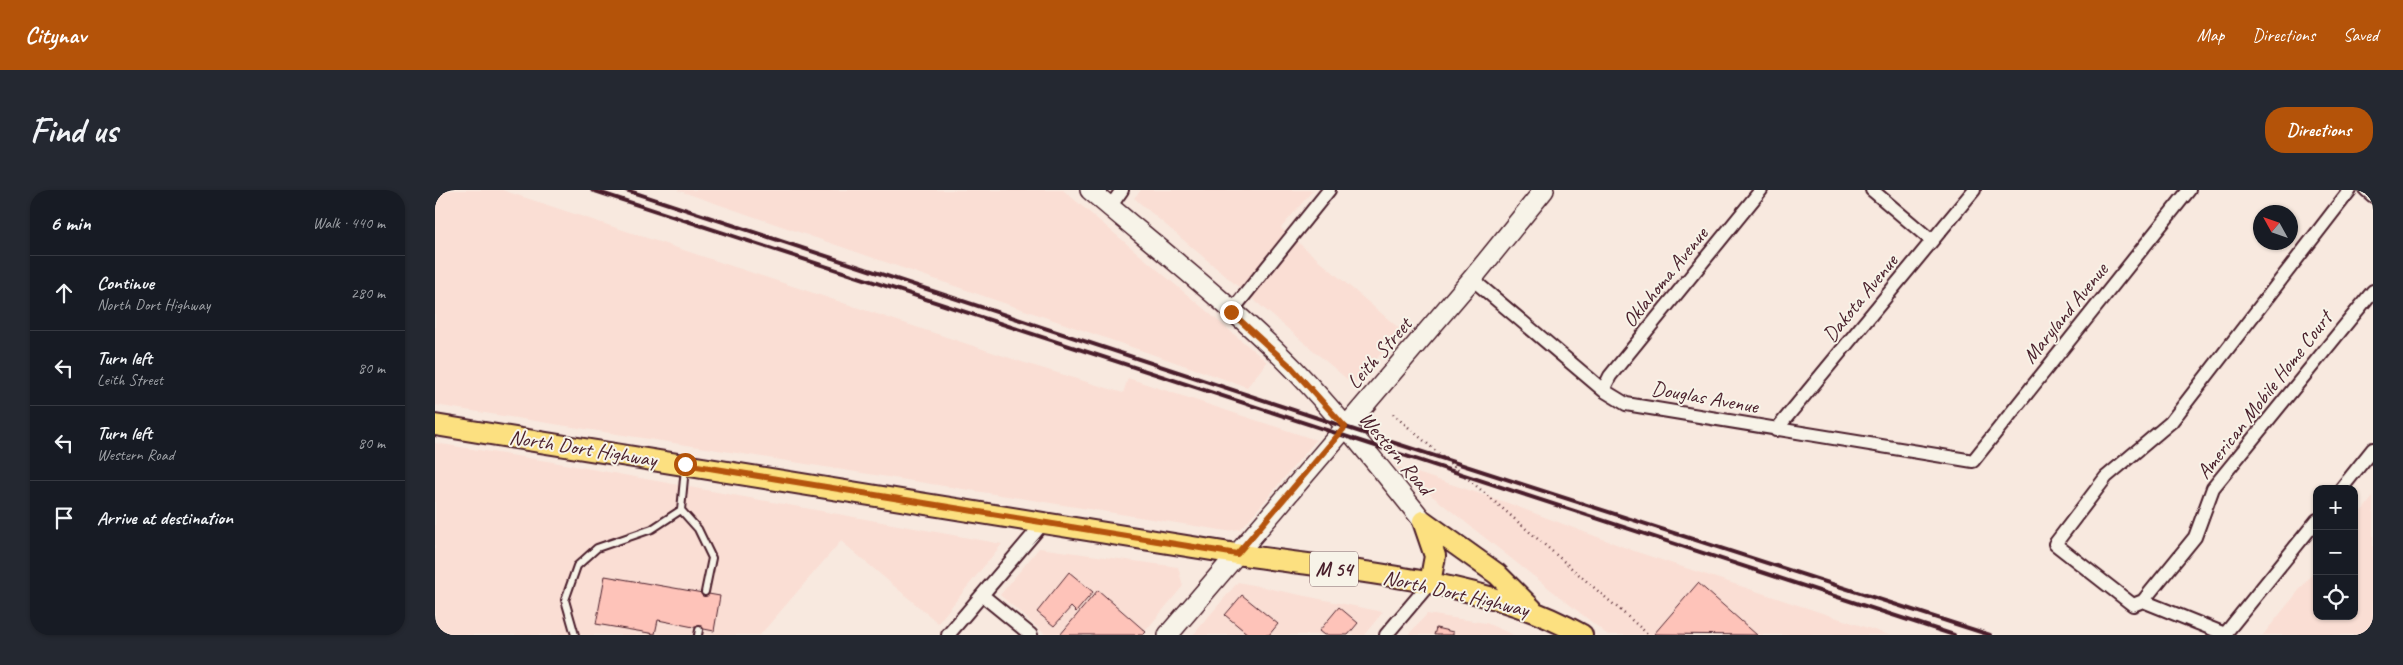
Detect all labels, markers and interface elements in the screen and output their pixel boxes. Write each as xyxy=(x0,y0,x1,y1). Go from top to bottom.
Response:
text: Citynav xyxy=(25,20,86,50)
text: Map xyxy=(2197,24,2224,46)
text: Directions xyxy=(2252,24,2315,46)
text: Saved xyxy=(2343,24,2378,46)
button: Directions xyxy=(2265,107,2373,153)
text: Find us xyxy=(30,108,117,153)
north arrow xyxy=(2253,205,2298,250)
text: 6 min xyxy=(50,210,91,236)
text: Walk · 440 m xyxy=(313,213,385,233)
street label: Oklahoma Avenue xyxy=(1617,221,1714,333)
street label: Dakota Avenue xyxy=(1817,248,1904,347)
street label: Maryland Avenue xyxy=(2017,257,2114,369)
text: Continue xyxy=(97,271,154,295)
icon: ahead xyxy=(50,279,78,307)
text: 280 m xyxy=(351,283,385,303)
text: North Dort Highway xyxy=(97,295,210,315)
route end xyxy=(1220,301,1243,324)
street label: American Mobile Home Court xyxy=(2191,304,2339,484)
street label: Leith Street xyxy=(1341,310,1419,394)
text: Turn left xyxy=(97,346,152,370)
icon: left xyxy=(50,354,78,382)
text: 80 m xyxy=(358,358,385,378)
text: Leith Street xyxy=(97,370,163,390)
street label: Douglas Avenue xyxy=(1650,375,1761,419)
street label: Western Road xyxy=(1354,406,1441,503)
text: Turn left xyxy=(97,421,152,445)
street label: North Dort Highway xyxy=(508,424,660,473)
icon: left xyxy=(50,429,78,457)
text: 80 m xyxy=(358,433,385,453)
text: Western Road xyxy=(97,445,174,465)
route start xyxy=(674,453,697,476)
map controls xyxy=(2313,485,2358,620)
button: + xyxy=(2313,485,2358,530)
icon: arrive xyxy=(50,504,78,532)
text: Arrive at destination xyxy=(97,506,233,530)
button: − xyxy=(2313,530,2358,575)
road number: M 54 xyxy=(1310,552,1358,586)
street label: North Dort Highway xyxy=(1381,564,1533,623)
button: locate xyxy=(2313,575,2358,620)

